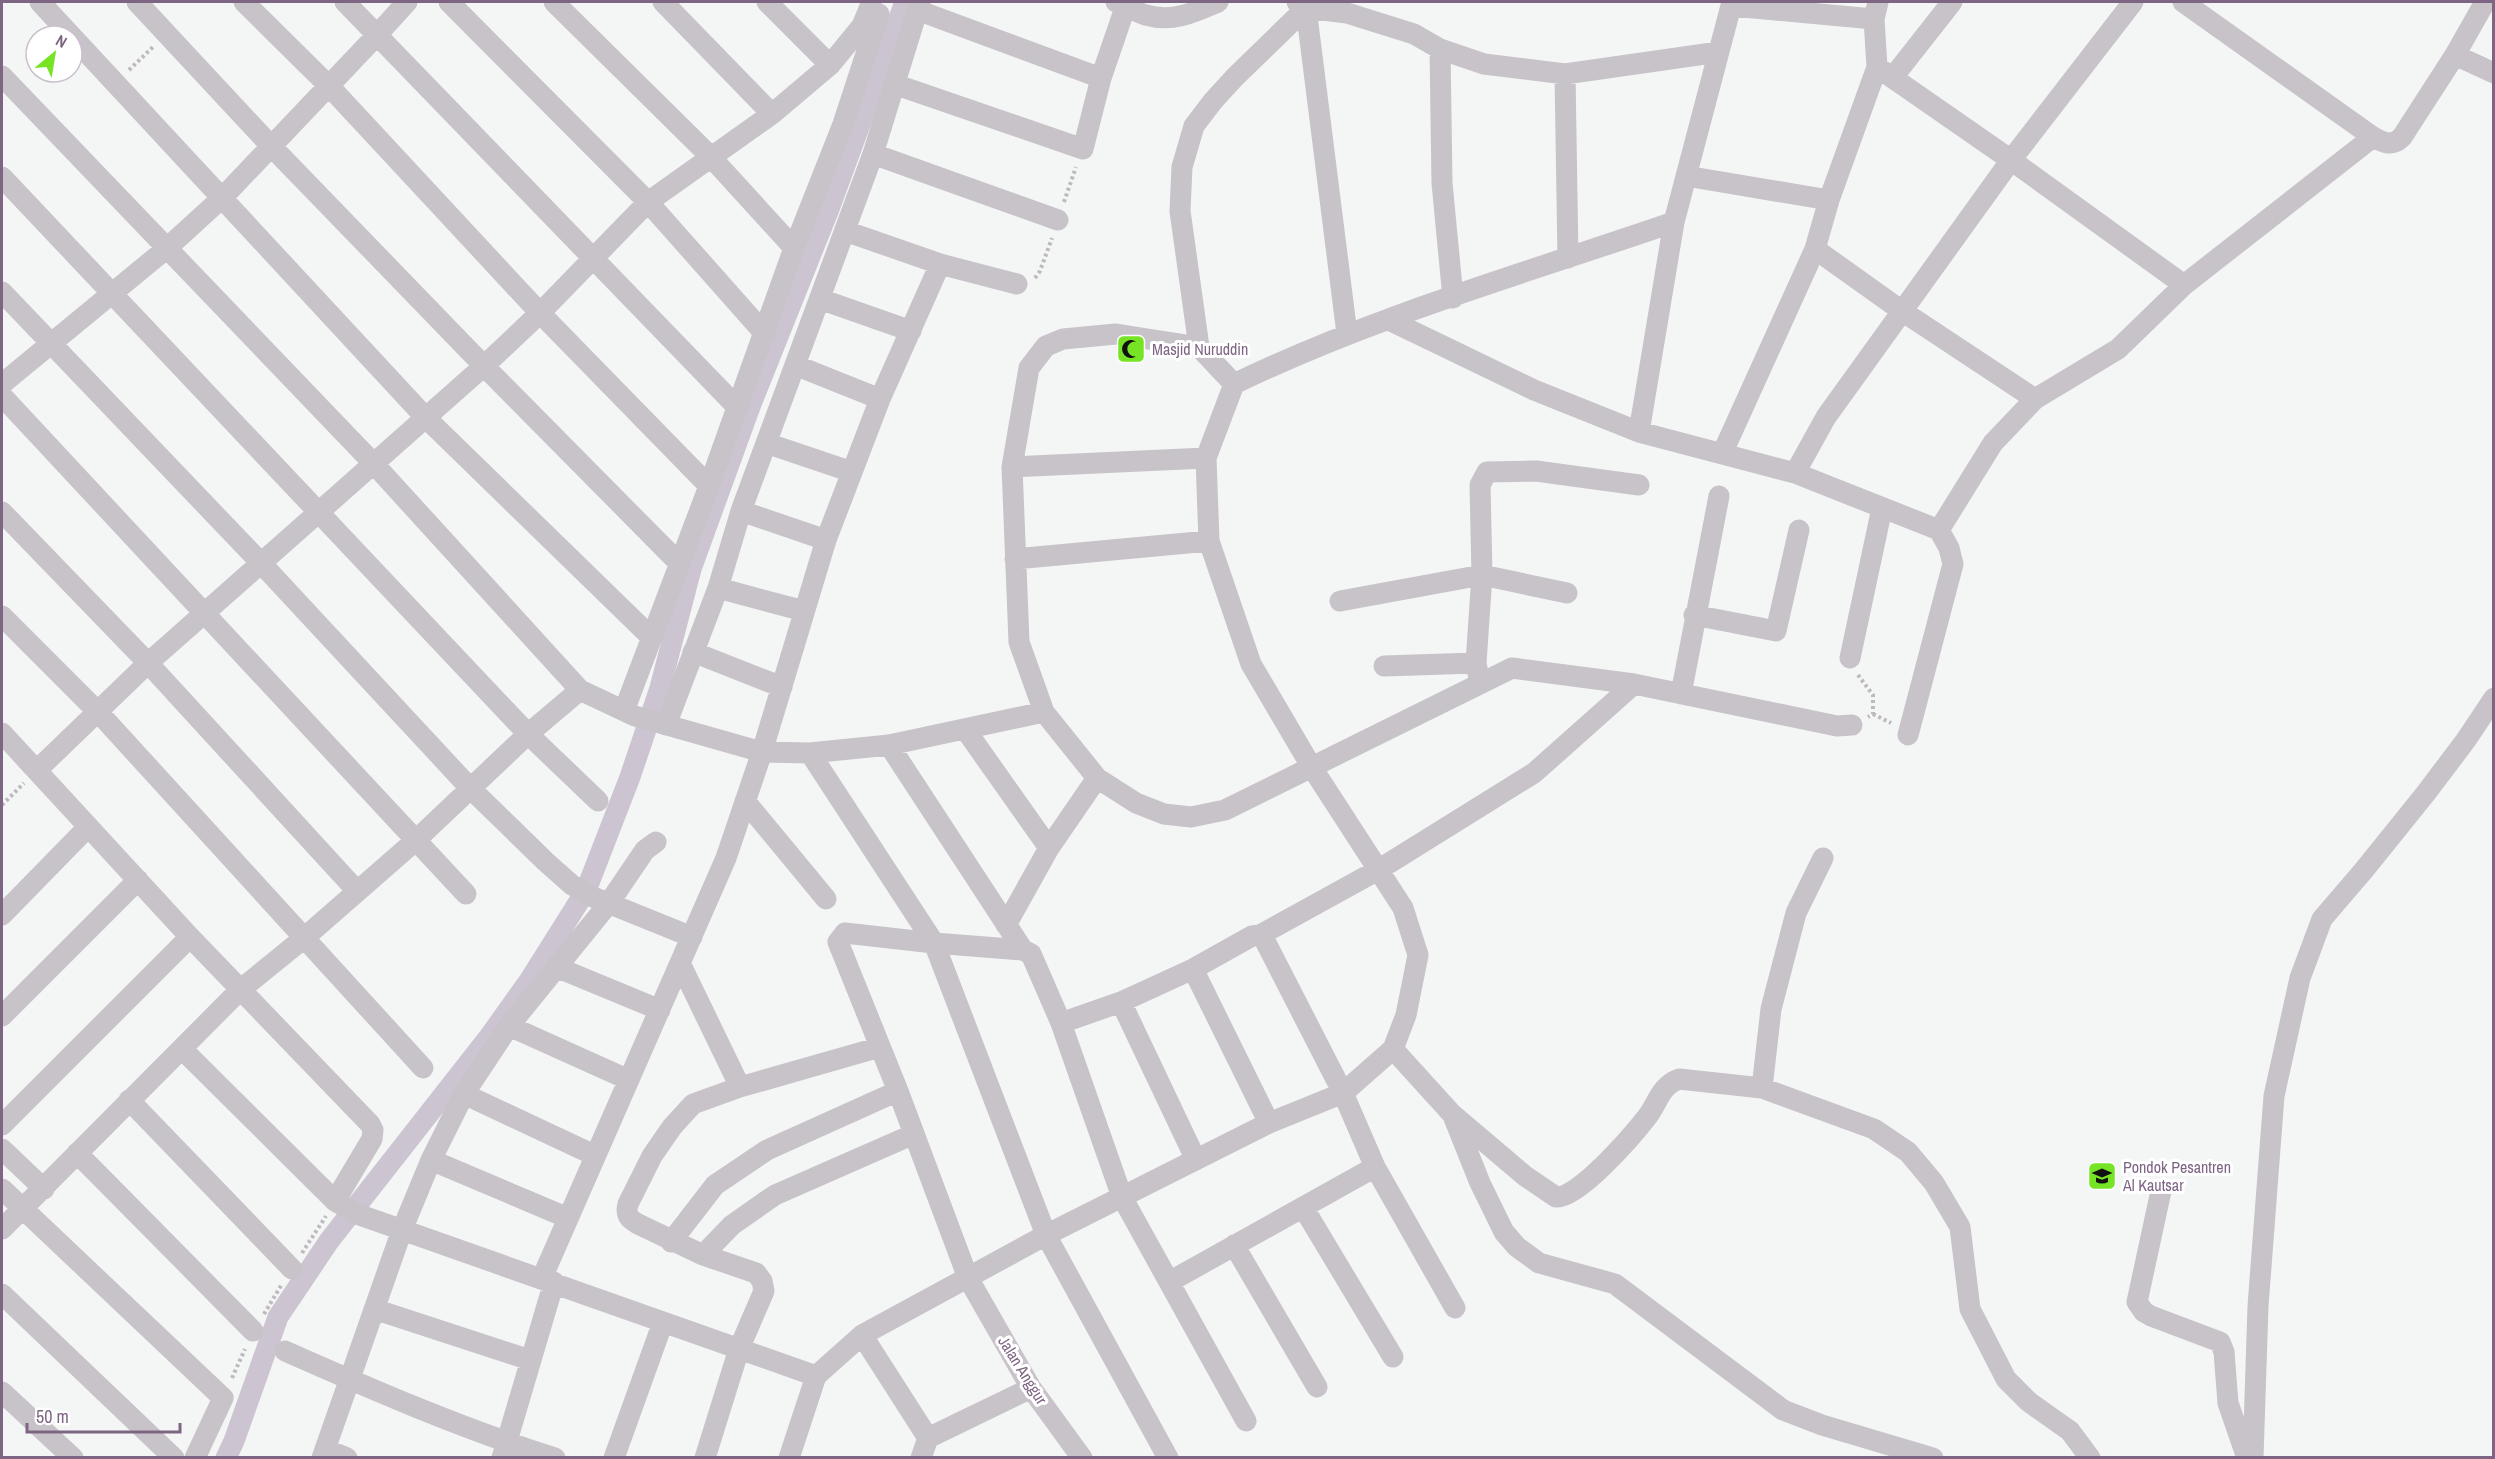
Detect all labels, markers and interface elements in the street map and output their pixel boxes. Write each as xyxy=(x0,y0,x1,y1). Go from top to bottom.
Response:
north arrow xyxy=(24,24,84,84)
text: N xyxy=(52,29,71,53)
mosque icon: Masjid Nuruddin xyxy=(1115,333,1147,365)
place label: Masjid Nuruddin xyxy=(1152,338,1248,360)
place label: Pondok Pesantren Al Kautsar xyxy=(2122,1156,2231,1196)
school or university icon: Pondok Pesantren Al Kautsar xyxy=(2086,1160,2118,1192)
street label: Jalan Anggur xyxy=(993,1332,1053,1409)
scale bar xyxy=(27,1396,180,1434)
text: 50 m xyxy=(36,1404,69,1429)

